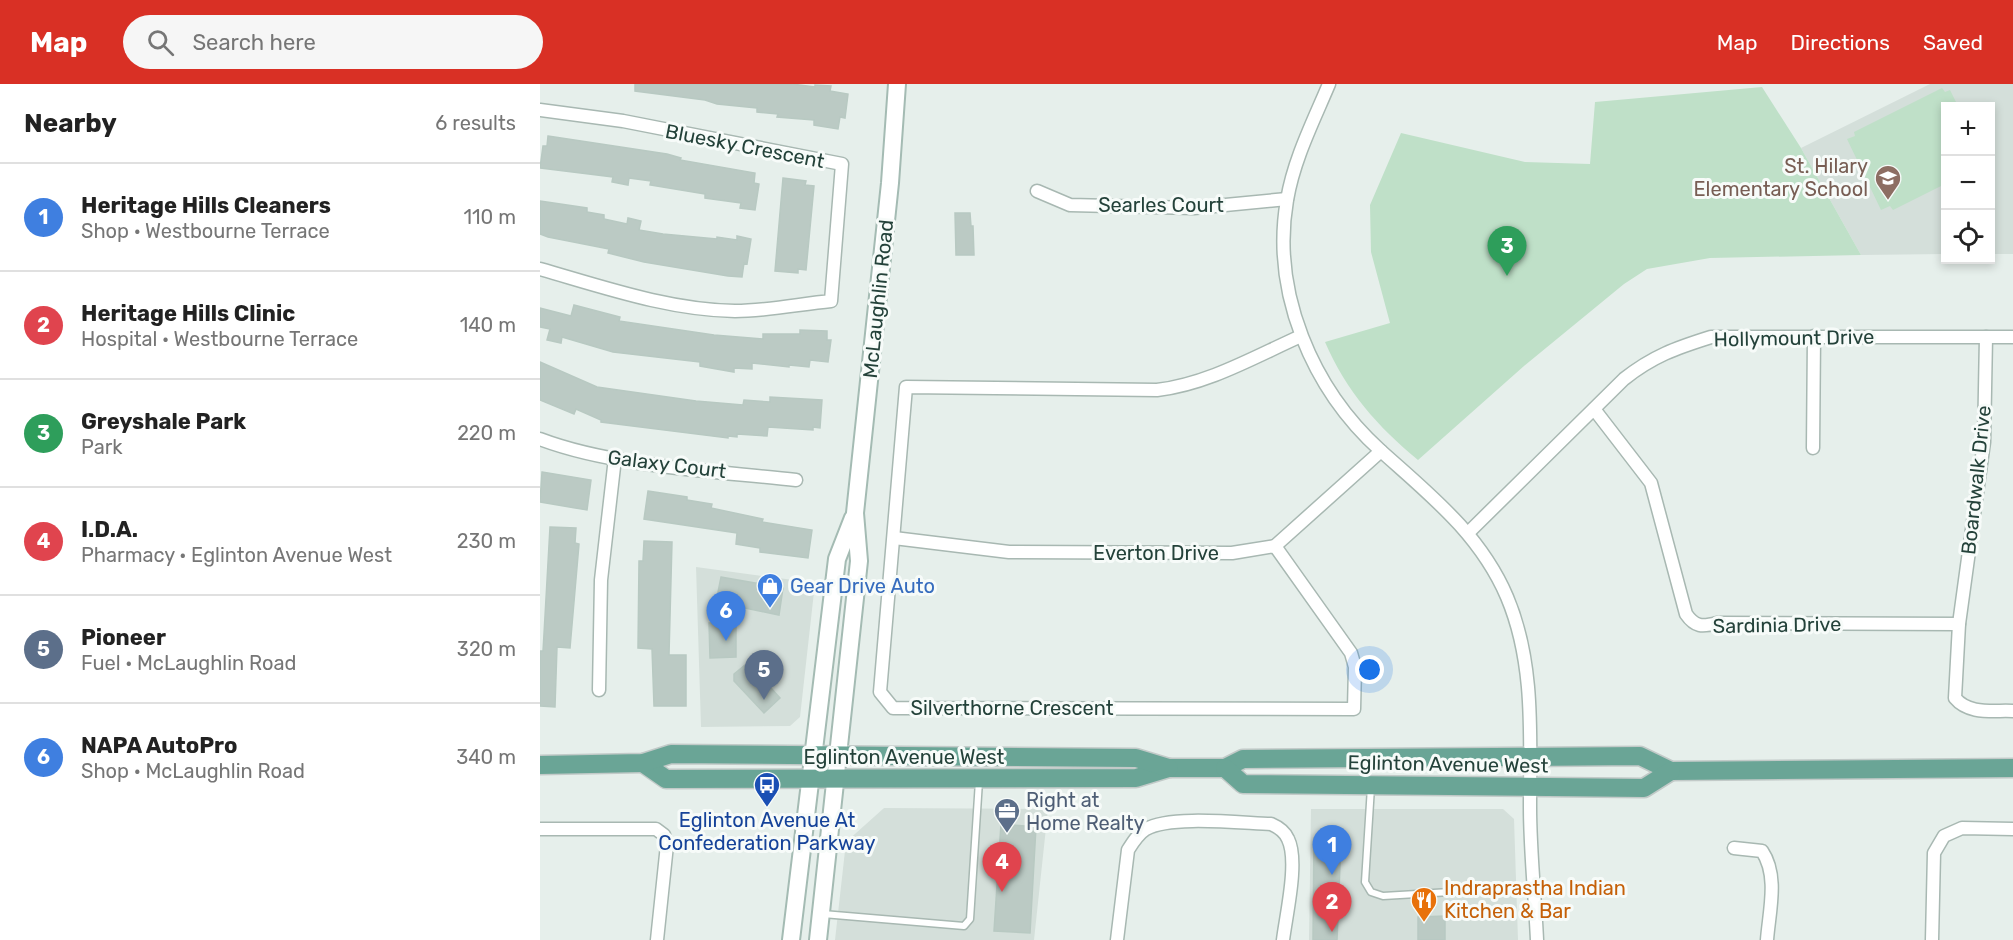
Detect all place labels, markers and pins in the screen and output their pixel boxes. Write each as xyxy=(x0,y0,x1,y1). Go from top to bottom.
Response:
place label: St. Hilary Elementary School xyxy=(1694,154,1868,201)
school or university icon: St. Hilary Elementary School xyxy=(1873,163,1903,201)
pin: 3 xyxy=(1488,226,1526,276)
shop icon: Gear Drive Auto xyxy=(755,571,785,609)
place label: Gear Drive Auto xyxy=(790,574,935,598)
pin: 6 xyxy=(706,592,746,641)
pin: 5 xyxy=(744,650,784,700)
bus stop icon: Eglinton Avenue At Confederation Parkway xyxy=(752,770,782,808)
place label: Right at Home Realty xyxy=(1026,788,1145,835)
office icon: Right at Home Realty xyxy=(992,796,1022,834)
place label: Eglinton Avenue At Confederation Parkway xyxy=(658,808,876,855)
pin: 1 xyxy=(1312,826,1352,875)
pin: 4 xyxy=(982,842,1022,892)
place label: Indraprastha Indian Kitchen & Bar xyxy=(1444,876,1626,923)
pin: 2 xyxy=(1312,882,1352,932)
restaurant icon: Indraprastha Indian Kitchen & Bar xyxy=(1409,885,1439,923)

